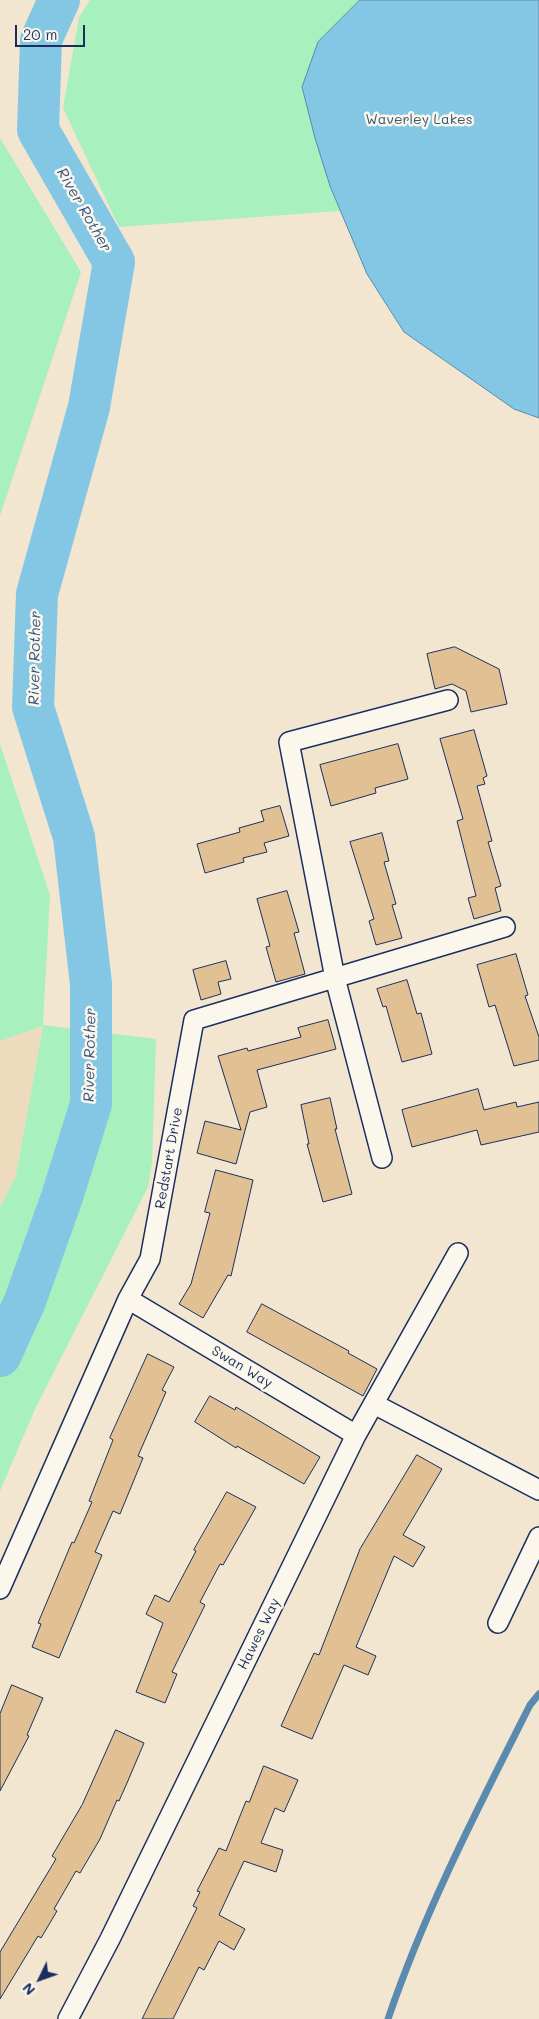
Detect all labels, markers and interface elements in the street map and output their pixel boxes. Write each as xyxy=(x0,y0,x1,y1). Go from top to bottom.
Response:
scale bar xyxy=(18,15,88,47)
text: 20 m xyxy=(23,24,57,44)
park label: Waverley Lakes xyxy=(365,112,473,128)
water label: River Rother xyxy=(53,165,115,255)
water label: River Rother xyxy=(25,611,45,705)
water label: River Rother xyxy=(80,1008,100,1102)
street label: Redstart Drive xyxy=(152,1106,186,1210)
street label: Swan Way xyxy=(209,1342,275,1392)
street label: Hawes Way xyxy=(234,1595,284,1673)
north arrow xyxy=(15,1954,65,2004)
text: N xyxy=(18,1979,39,2000)

